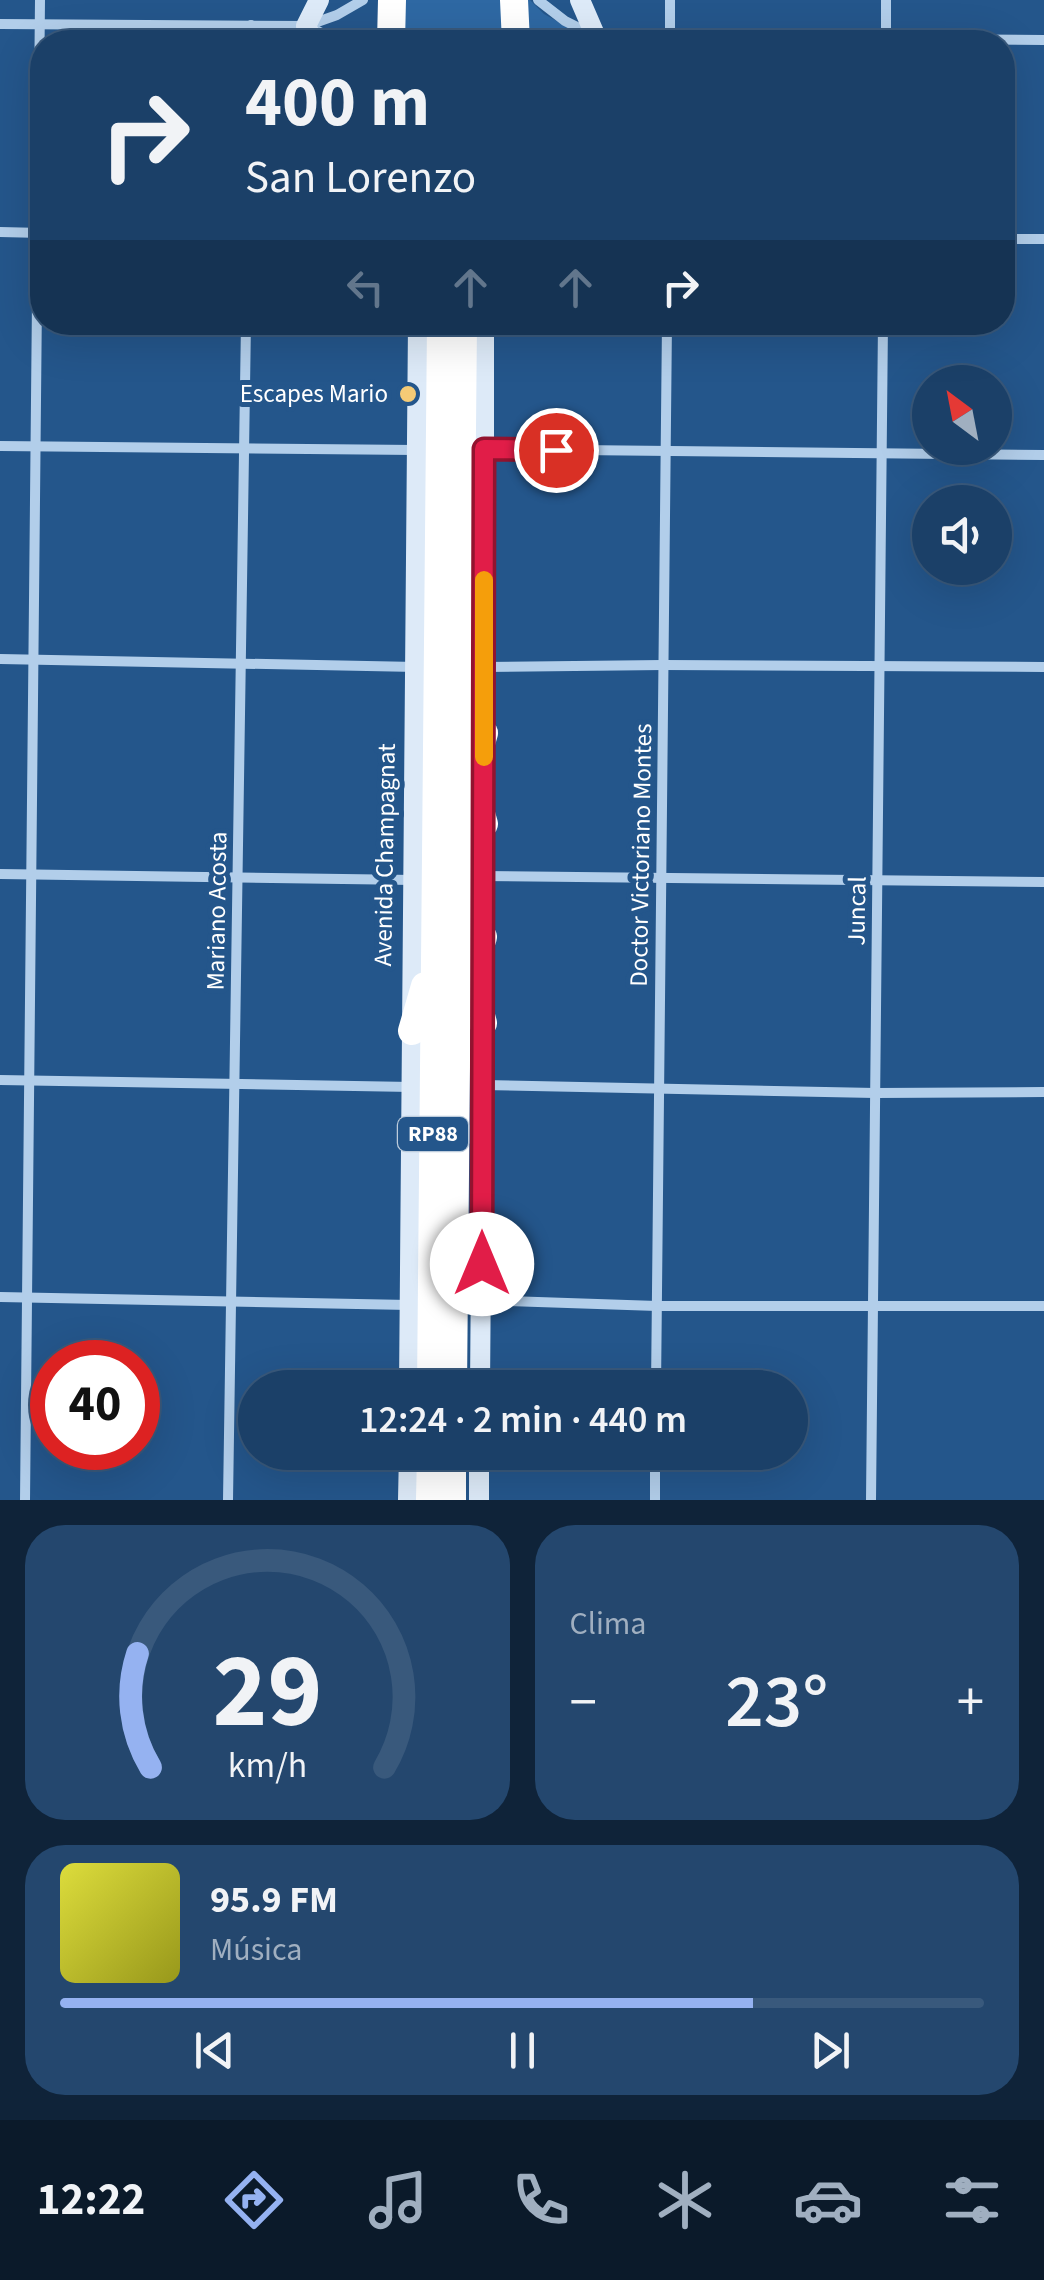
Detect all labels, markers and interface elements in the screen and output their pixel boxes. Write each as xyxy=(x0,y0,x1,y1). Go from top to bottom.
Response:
text: 400 m xyxy=(245,53,430,153)
icon: right xyxy=(80,70,210,200)
text: San Lorenzo xyxy=(245,146,476,210)
icon: left xyxy=(338,260,393,315)
icon: ahead xyxy=(443,260,498,315)
icon: ahead xyxy=(548,260,603,315)
icon: right xyxy=(653,260,708,315)
north arrow xyxy=(912,365,1012,465)
map controls xyxy=(912,365,1012,585)
place label: Escapes Mario xyxy=(240,376,388,412)
marker: Escapes Mario xyxy=(397,383,419,405)
pin xyxy=(514,408,599,493)
icon: arrive xyxy=(529,423,584,478)
button: sound xyxy=(912,485,1012,585)
street label: Doctor Victoriano Montes xyxy=(621,723,661,987)
street label: Avenida Champagnat xyxy=(365,743,405,967)
street label: Mariano Acosta xyxy=(198,831,236,991)
street label: Juncal xyxy=(838,876,876,946)
road number: RP88 xyxy=(398,1117,468,1151)
position arrow xyxy=(430,1212,534,1316)
speed limit sign: 40 xyxy=(30,1340,160,1470)
text: 12:24 · 2 min · 440 m xyxy=(359,1393,687,1447)
text: Clima xyxy=(570,1601,646,1647)
text: 29 xyxy=(212,1619,322,1767)
text: 23° xyxy=(725,1649,828,1756)
text: − xyxy=(570,1664,597,1742)
text: + xyxy=(957,1664,984,1742)
text: km/h xyxy=(228,1740,307,1791)
text: 95.9 FM xyxy=(210,1873,338,1927)
text: Música xyxy=(210,1927,302,1973)
icon: previous xyxy=(187,2023,242,2078)
icon: pause xyxy=(495,2023,550,2078)
icon: next xyxy=(803,2023,858,2078)
icon: directions xyxy=(219,2165,289,2235)
icon: music xyxy=(363,2165,433,2235)
icon: phone xyxy=(506,2165,576,2235)
icon: climate xyxy=(650,2165,720,2235)
icon: car xyxy=(793,2165,863,2235)
icon: filters xyxy=(937,2165,1007,2235)
text: 12:22 xyxy=(37,2168,145,2232)

